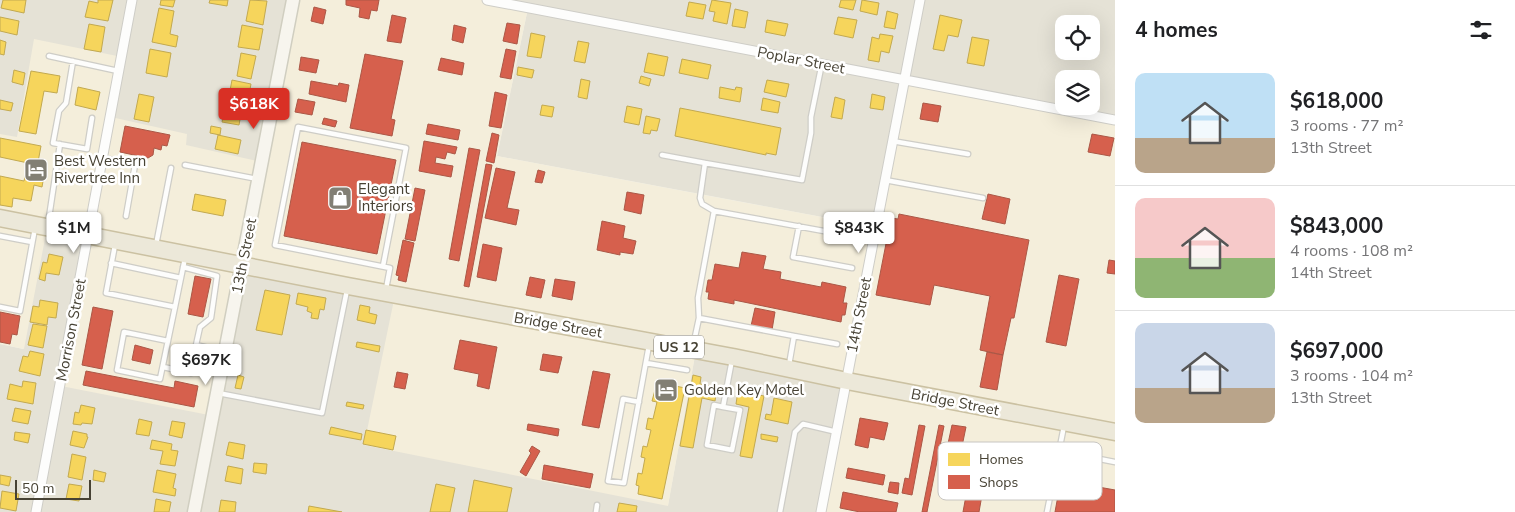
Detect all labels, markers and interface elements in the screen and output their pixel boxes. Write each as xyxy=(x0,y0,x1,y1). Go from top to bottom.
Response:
map controls xyxy=(1055,15,1100,115)
button: locate xyxy=(1055,15,1100,60)
text: 4 homes xyxy=(1135,16,1218,44)
icon: filters xyxy=(1467,16,1495,44)
street label: Poplar Street xyxy=(756,42,847,78)
button: layers xyxy=(1055,70,1100,115)
text: $618,000 xyxy=(1290,87,1383,115)
pin: $618K xyxy=(219,88,289,130)
text: $618K xyxy=(229,93,279,115)
icon: home xyxy=(1175,93,1235,153)
text: 3 rooms · 77 m² xyxy=(1290,115,1403,137)
text: 13th Street xyxy=(1290,137,1372,159)
place label: Best Western Rivertree Inn xyxy=(54,151,146,188)
hotel icon: Best Western Rivertree Inn xyxy=(23,157,49,183)
place label: Elegant Interiors xyxy=(358,179,413,216)
shop icon: Elegant Interiors xyxy=(327,185,353,211)
pin: $1M xyxy=(50,212,98,254)
pin: $843K xyxy=(824,212,894,254)
text: $843,000 xyxy=(1290,212,1383,240)
street label: 13th Street xyxy=(227,216,261,295)
text: $1M xyxy=(57,217,91,239)
text: $843K xyxy=(834,217,884,239)
icon: home xyxy=(1175,218,1235,278)
text: 4 rooms · 108 m² xyxy=(1290,240,1413,262)
text: 14th Street xyxy=(1290,262,1372,284)
street label: 14th Street xyxy=(842,275,876,354)
street label: Morrison Street xyxy=(51,276,91,383)
street label: Bridge Street xyxy=(512,307,604,343)
road number: US 12 xyxy=(654,336,704,358)
text: $697,000 xyxy=(1290,337,1383,365)
icon: home xyxy=(1175,343,1235,403)
pin: $697K xyxy=(171,344,241,386)
text: $697K xyxy=(181,349,231,371)
text: 3 rooms · 104 m² xyxy=(1290,365,1413,387)
hotel icon: Golden Key Motel xyxy=(653,377,679,403)
place label: Golden Key Motel xyxy=(684,380,805,400)
street label: Bridge Street xyxy=(909,384,1001,420)
text: 13th Street xyxy=(1290,387,1372,409)
legend xyxy=(938,442,1102,500)
text: Homes xyxy=(979,450,1024,469)
text: Shops xyxy=(979,473,1019,492)
scale bar xyxy=(15,477,91,500)
text: 50 m xyxy=(22,479,54,498)

